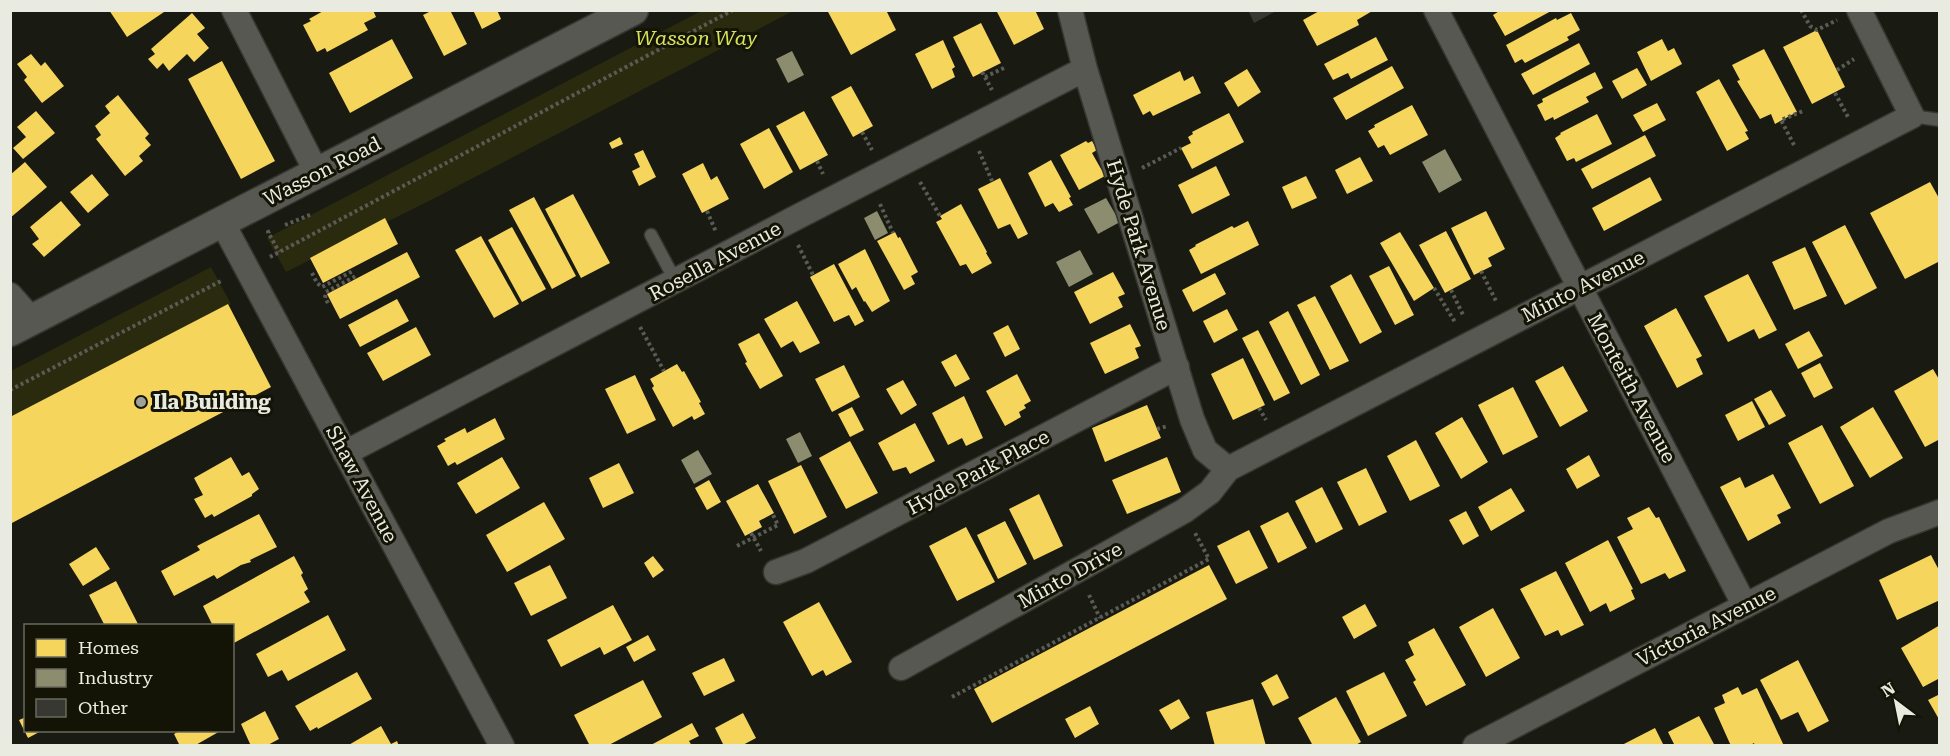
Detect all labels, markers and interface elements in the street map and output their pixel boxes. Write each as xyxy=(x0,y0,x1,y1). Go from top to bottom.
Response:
park label: Wasson Way xyxy=(635,26,758,50)
street label: Wasson Road xyxy=(259,131,385,211)
street label: Hyde Park Avenue xyxy=(1102,157,1176,333)
street label: Rosella Avenue xyxy=(645,216,785,306)
street label: Minto Avenue xyxy=(1518,245,1648,327)
street label: Monteith Avenue xyxy=(1582,309,1682,467)
place label: Ila Building xyxy=(153,390,271,414)
marker: Ila Building xyxy=(134,395,148,409)
street label: Shaw Avenue xyxy=(321,421,403,547)
street label: Hyde Park Place xyxy=(903,424,1053,520)
street label: Minto Drive xyxy=(1014,537,1126,613)
street label: Victoria Avenue xyxy=(1632,581,1780,671)
legend xyxy=(24,624,234,732)
text: Homes xyxy=(78,637,139,658)
text: Industry xyxy=(78,667,153,688)
north arrow xyxy=(1866,672,1926,732)
text: N xyxy=(1878,678,1899,701)
text: Other xyxy=(78,697,128,718)

